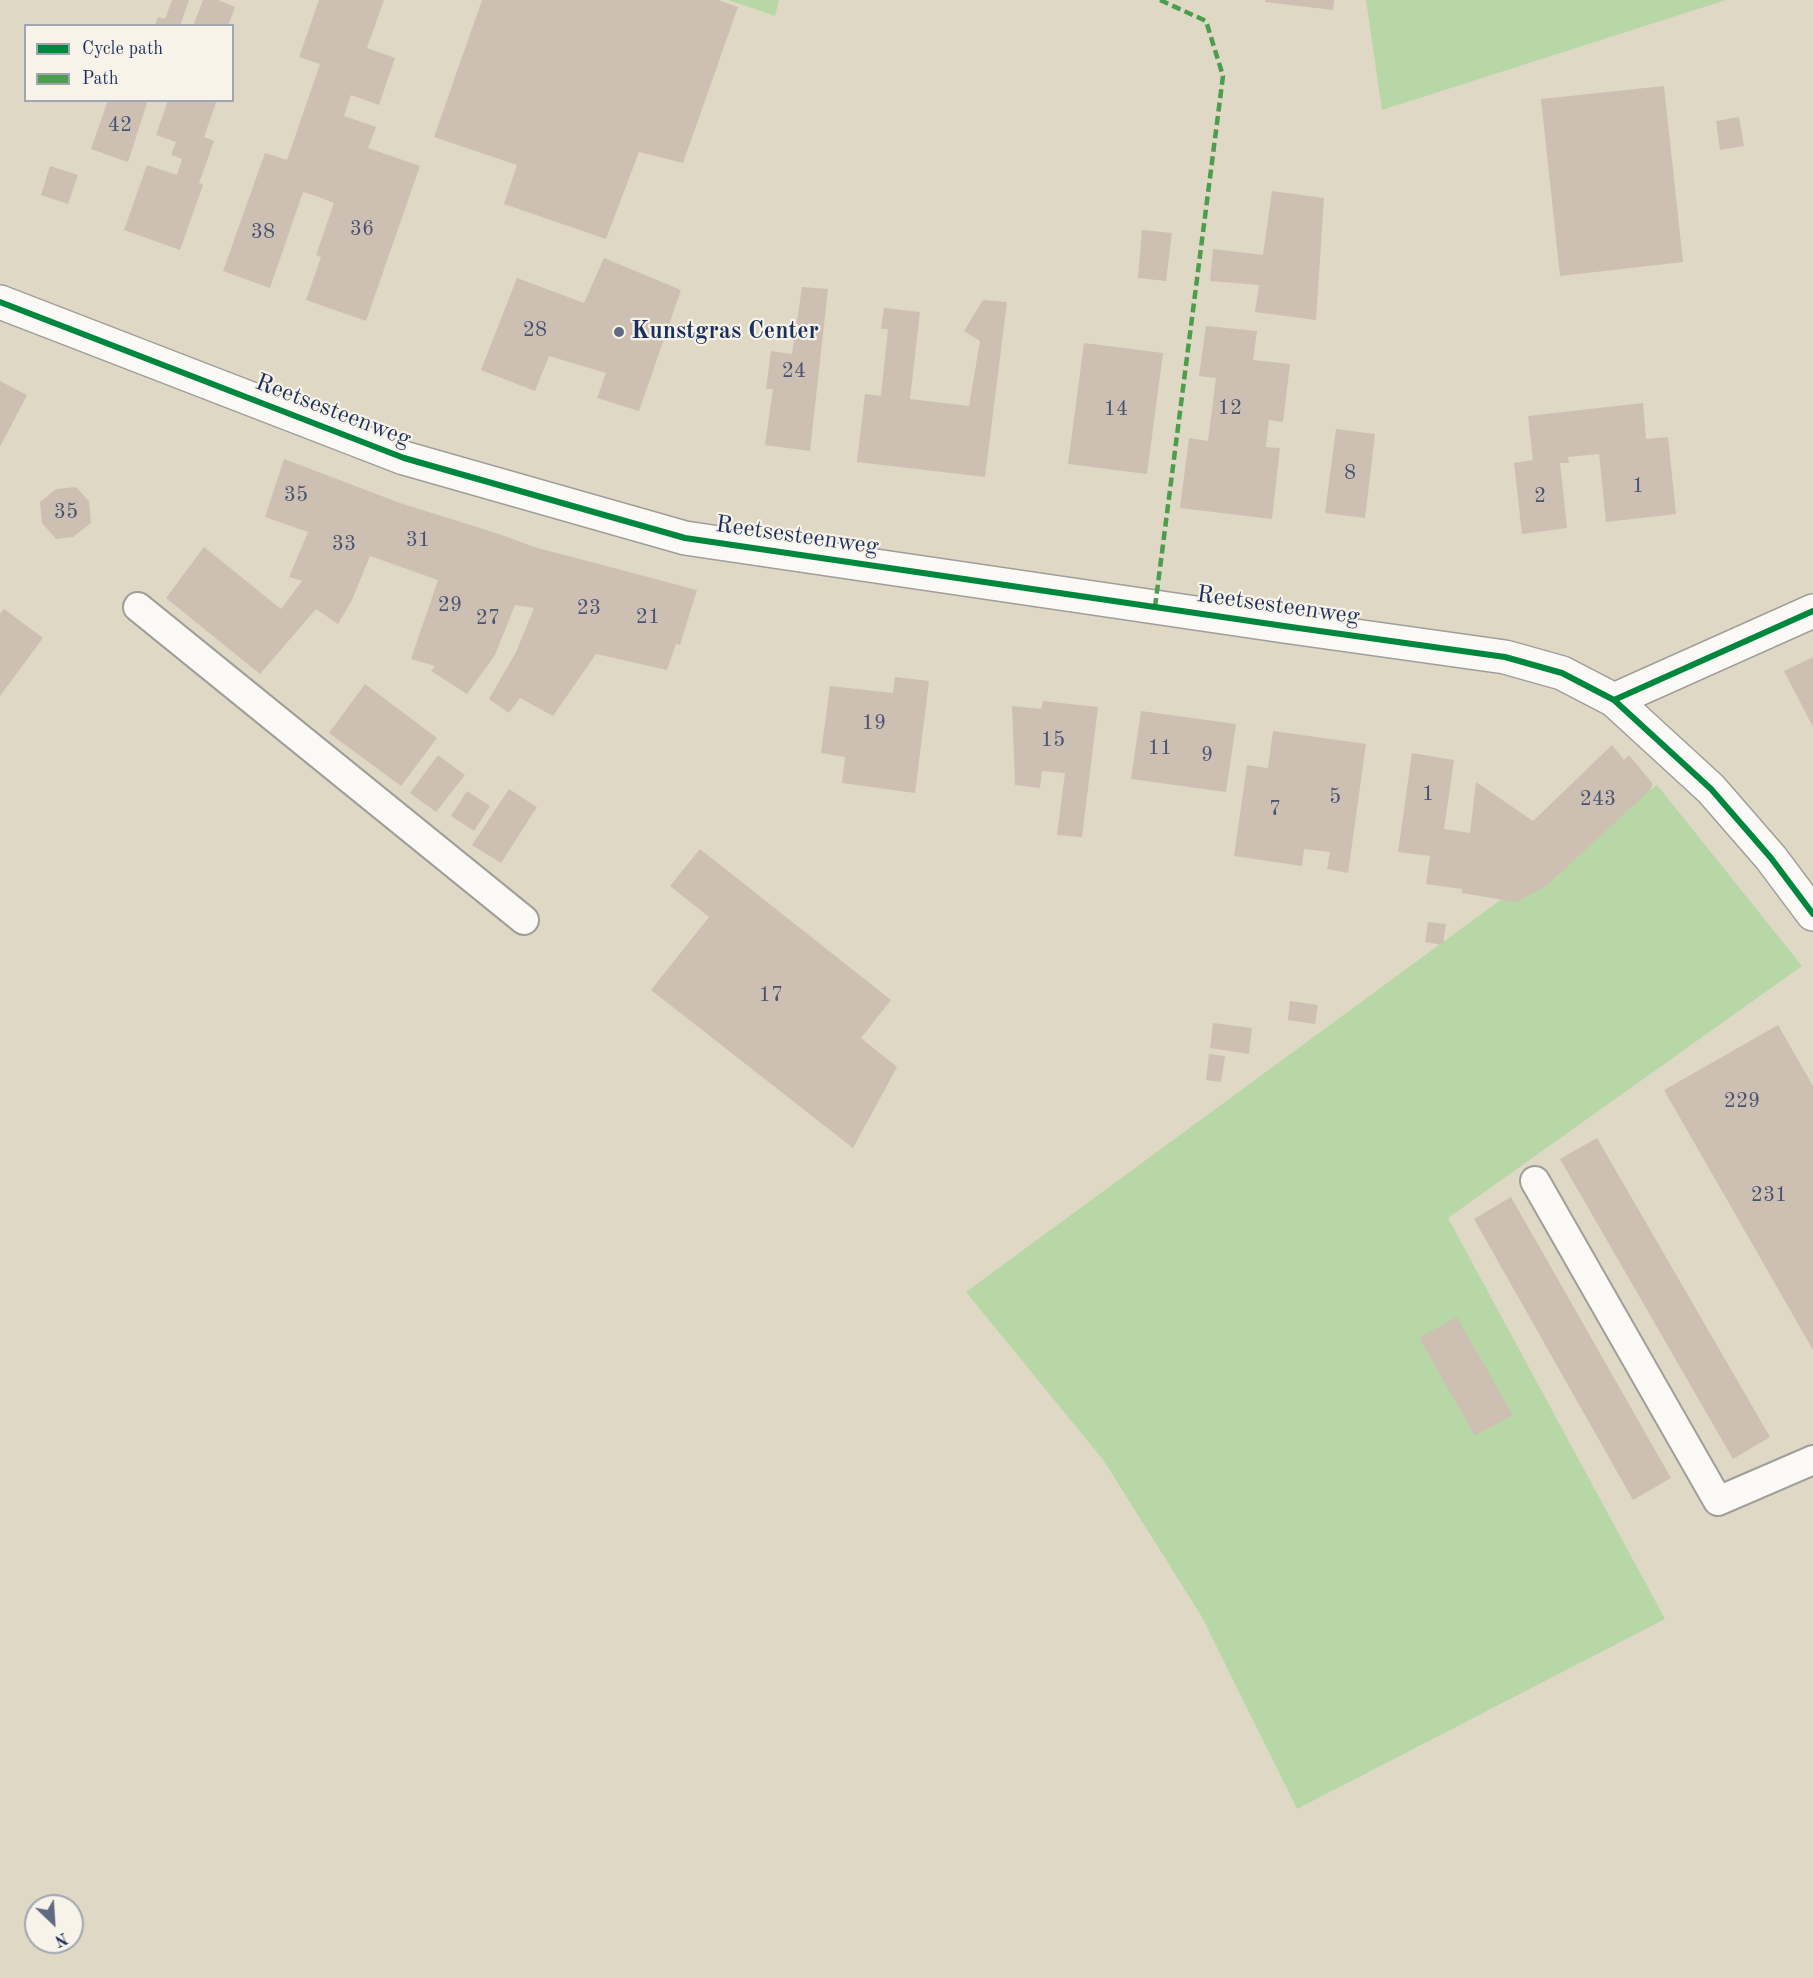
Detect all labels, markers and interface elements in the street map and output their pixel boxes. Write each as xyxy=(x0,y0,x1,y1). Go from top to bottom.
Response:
legend xyxy=(24,24,234,102)
text: Cycle path xyxy=(82,40,163,58)
text: Path xyxy=(82,70,118,88)
house number: 42 xyxy=(108,112,132,138)
house number: 36 xyxy=(350,216,374,242)
house number: 38 xyxy=(251,219,275,245)
house number: 28 xyxy=(523,317,547,343)
place label: Kunstgras Center xyxy=(631,318,819,346)
marker: Kunstgras Center xyxy=(612,325,626,339)
house number: 24 xyxy=(782,358,806,384)
street label: Reetsesteenweg xyxy=(251,368,415,454)
house number: 12 xyxy=(1218,395,1242,421)
house number: 14 xyxy=(1104,396,1128,422)
house number: 8 xyxy=(1344,460,1356,486)
house number: 1 xyxy=(1632,473,1644,499)
house number: 35 xyxy=(284,482,308,508)
house number: 2 xyxy=(1534,483,1546,509)
house number: 35 xyxy=(54,499,78,525)
street label: Reetsesteenweg xyxy=(714,510,880,562)
house number: 31 xyxy=(406,527,430,553)
house number: 33 xyxy=(332,531,356,557)
street label: Reetsesteenweg xyxy=(1195,580,1361,632)
house number: 29 xyxy=(438,592,462,618)
house number: 23 xyxy=(577,595,601,621)
house number: 21 xyxy=(636,604,660,630)
house number: 27 xyxy=(476,605,500,631)
house number: 19 xyxy=(862,710,886,736)
house number: 15 xyxy=(1041,727,1065,753)
house number: 11 xyxy=(1148,735,1172,761)
house number: 9 xyxy=(1201,742,1213,768)
house number: 1 xyxy=(1422,781,1434,807)
house number: 5 xyxy=(1329,784,1341,810)
house number: 243 xyxy=(1580,786,1616,812)
house number: 7 xyxy=(1269,796,1281,822)
house number: 17 xyxy=(759,982,783,1008)
house number: 229 xyxy=(1724,1088,1760,1114)
house number: 231 xyxy=(1751,1182,1787,1208)
north arrow xyxy=(24,1894,84,1954)
text: N xyxy=(52,1929,70,1948)

